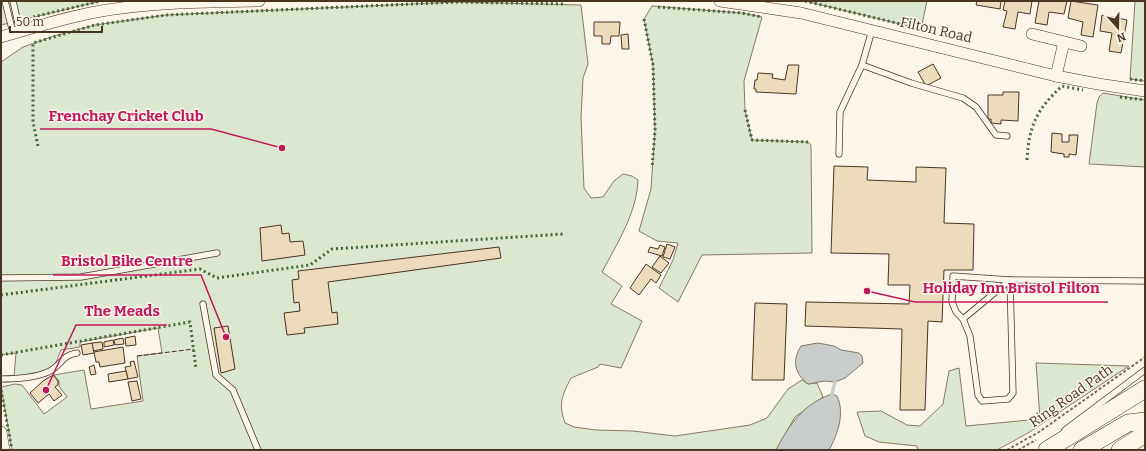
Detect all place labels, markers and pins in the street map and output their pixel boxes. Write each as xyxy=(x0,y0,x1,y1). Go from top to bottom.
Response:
callout: Frenchay Cricket Club xyxy=(40,102,211,129)
callout: Bristol Bike Centre xyxy=(53,248,201,275)
callout: Holiday Inn Bristol Filton xyxy=(915,275,1108,302)
callout: The Meads xyxy=(76,298,167,325)

